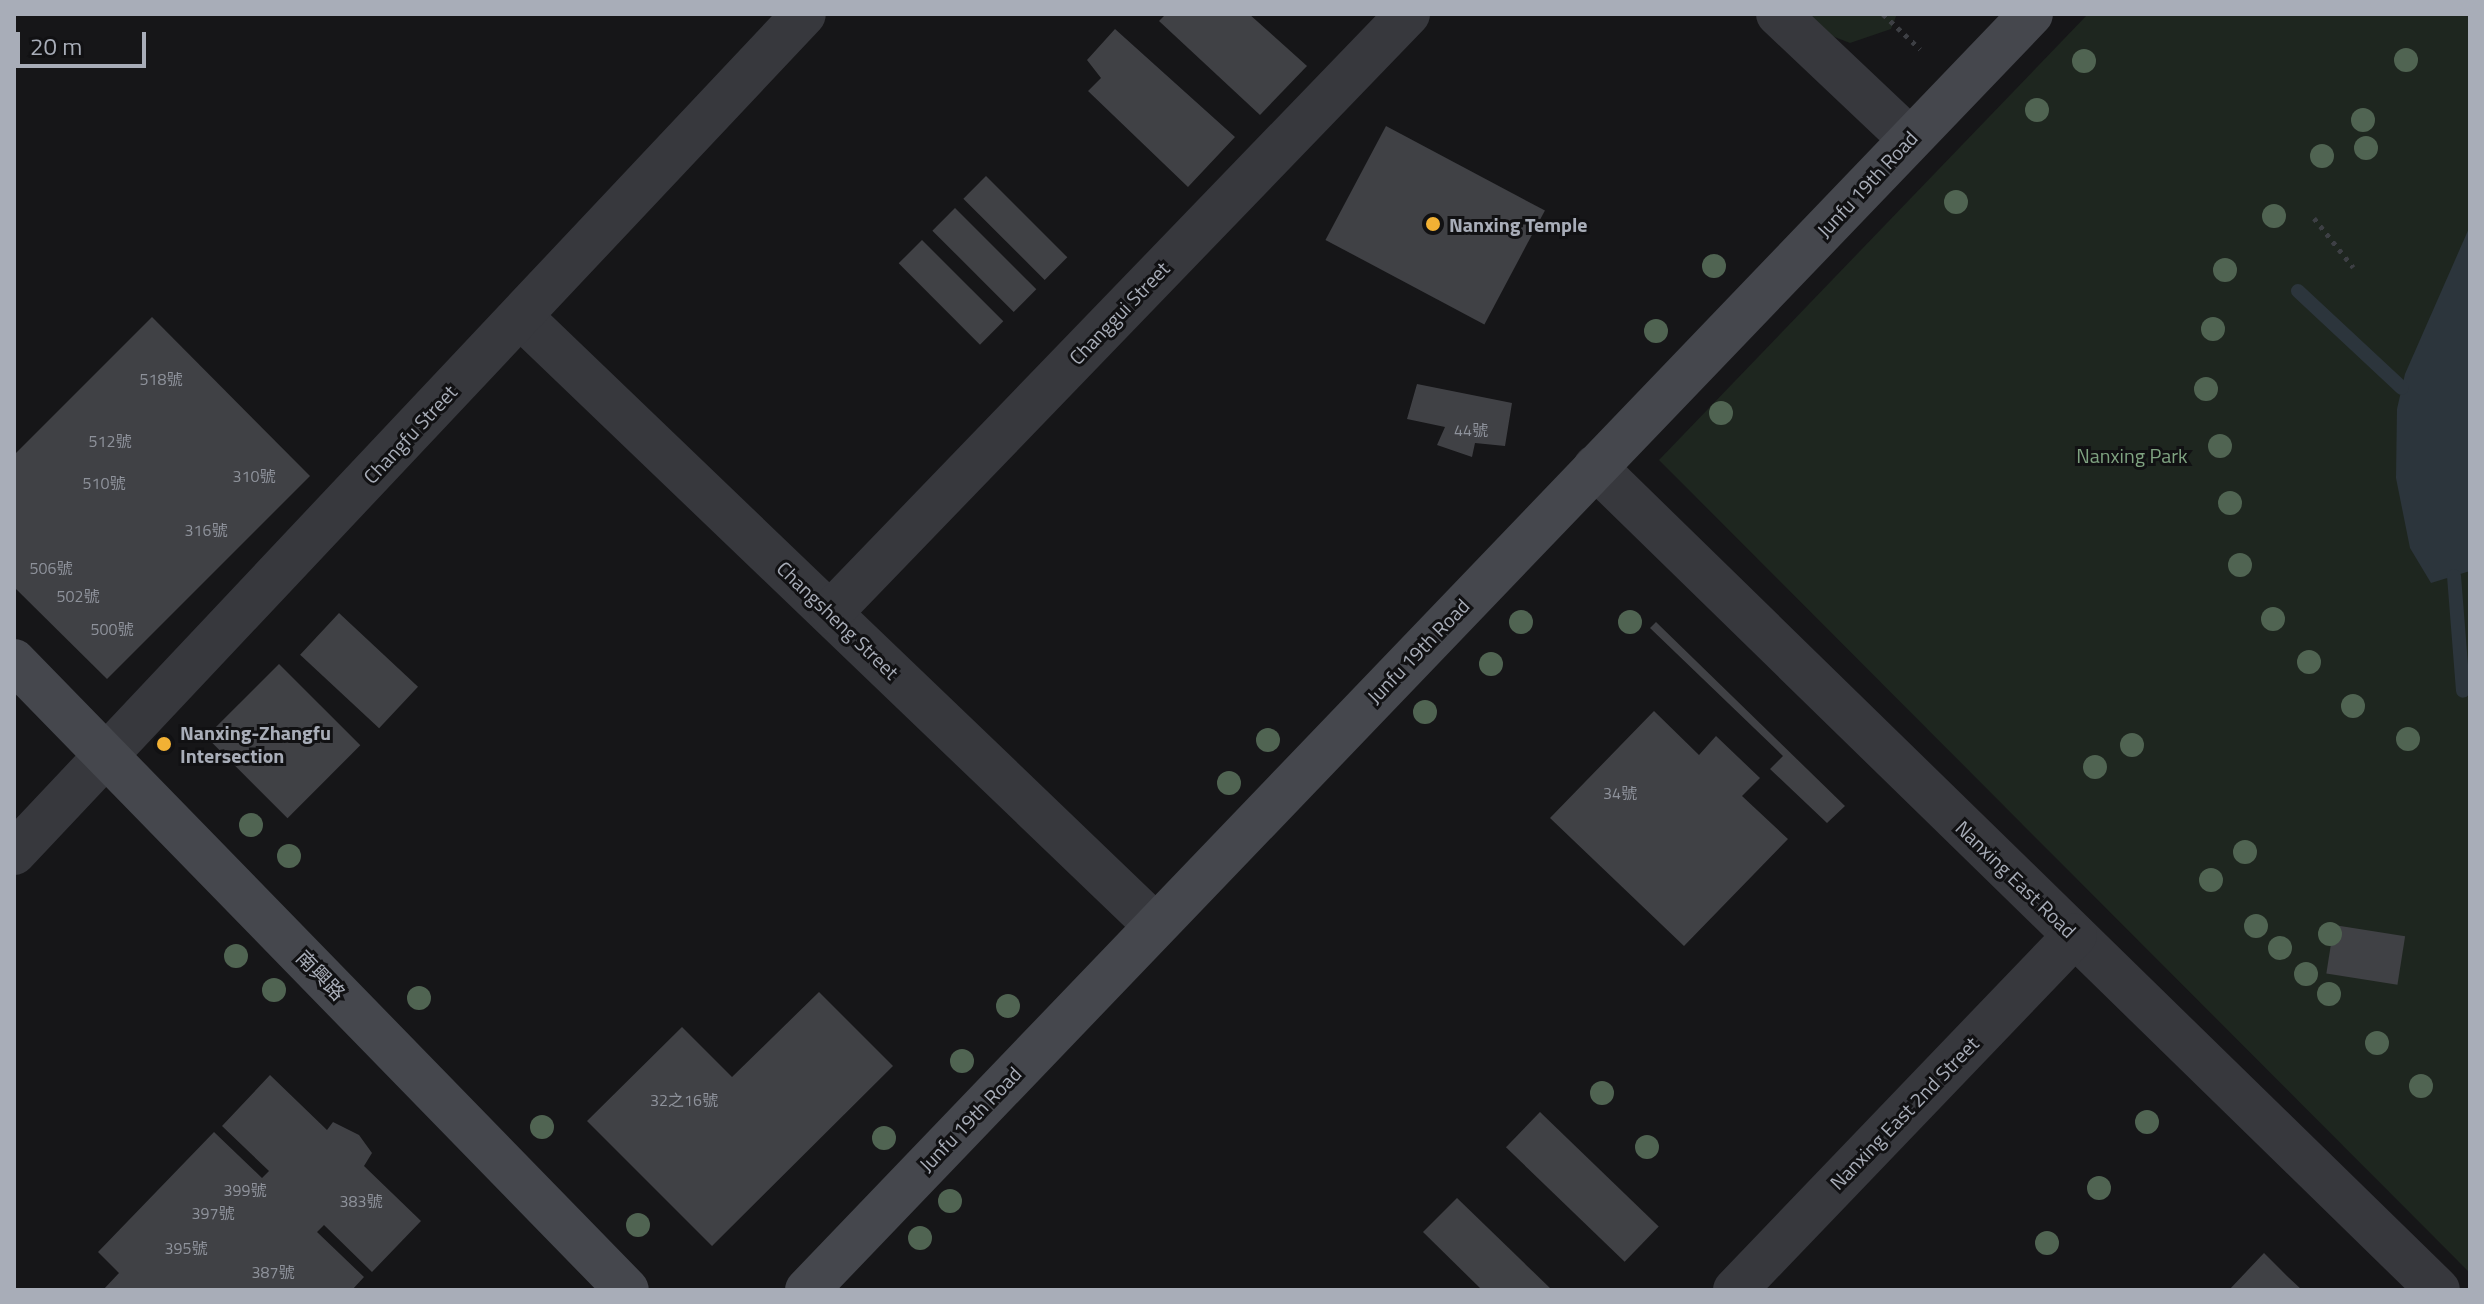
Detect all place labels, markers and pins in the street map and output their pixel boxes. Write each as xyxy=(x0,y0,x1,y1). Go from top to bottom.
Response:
place label: Nanxing Temple xyxy=(1449,212,1588,236)
marker: Nanxing Temple xyxy=(1424,215,1442,233)
place label: Nanxing-Zhangfu Intersection xyxy=(180,720,331,767)
marker: Nanxing-Zhangfu Intersection xyxy=(155,735,173,753)

